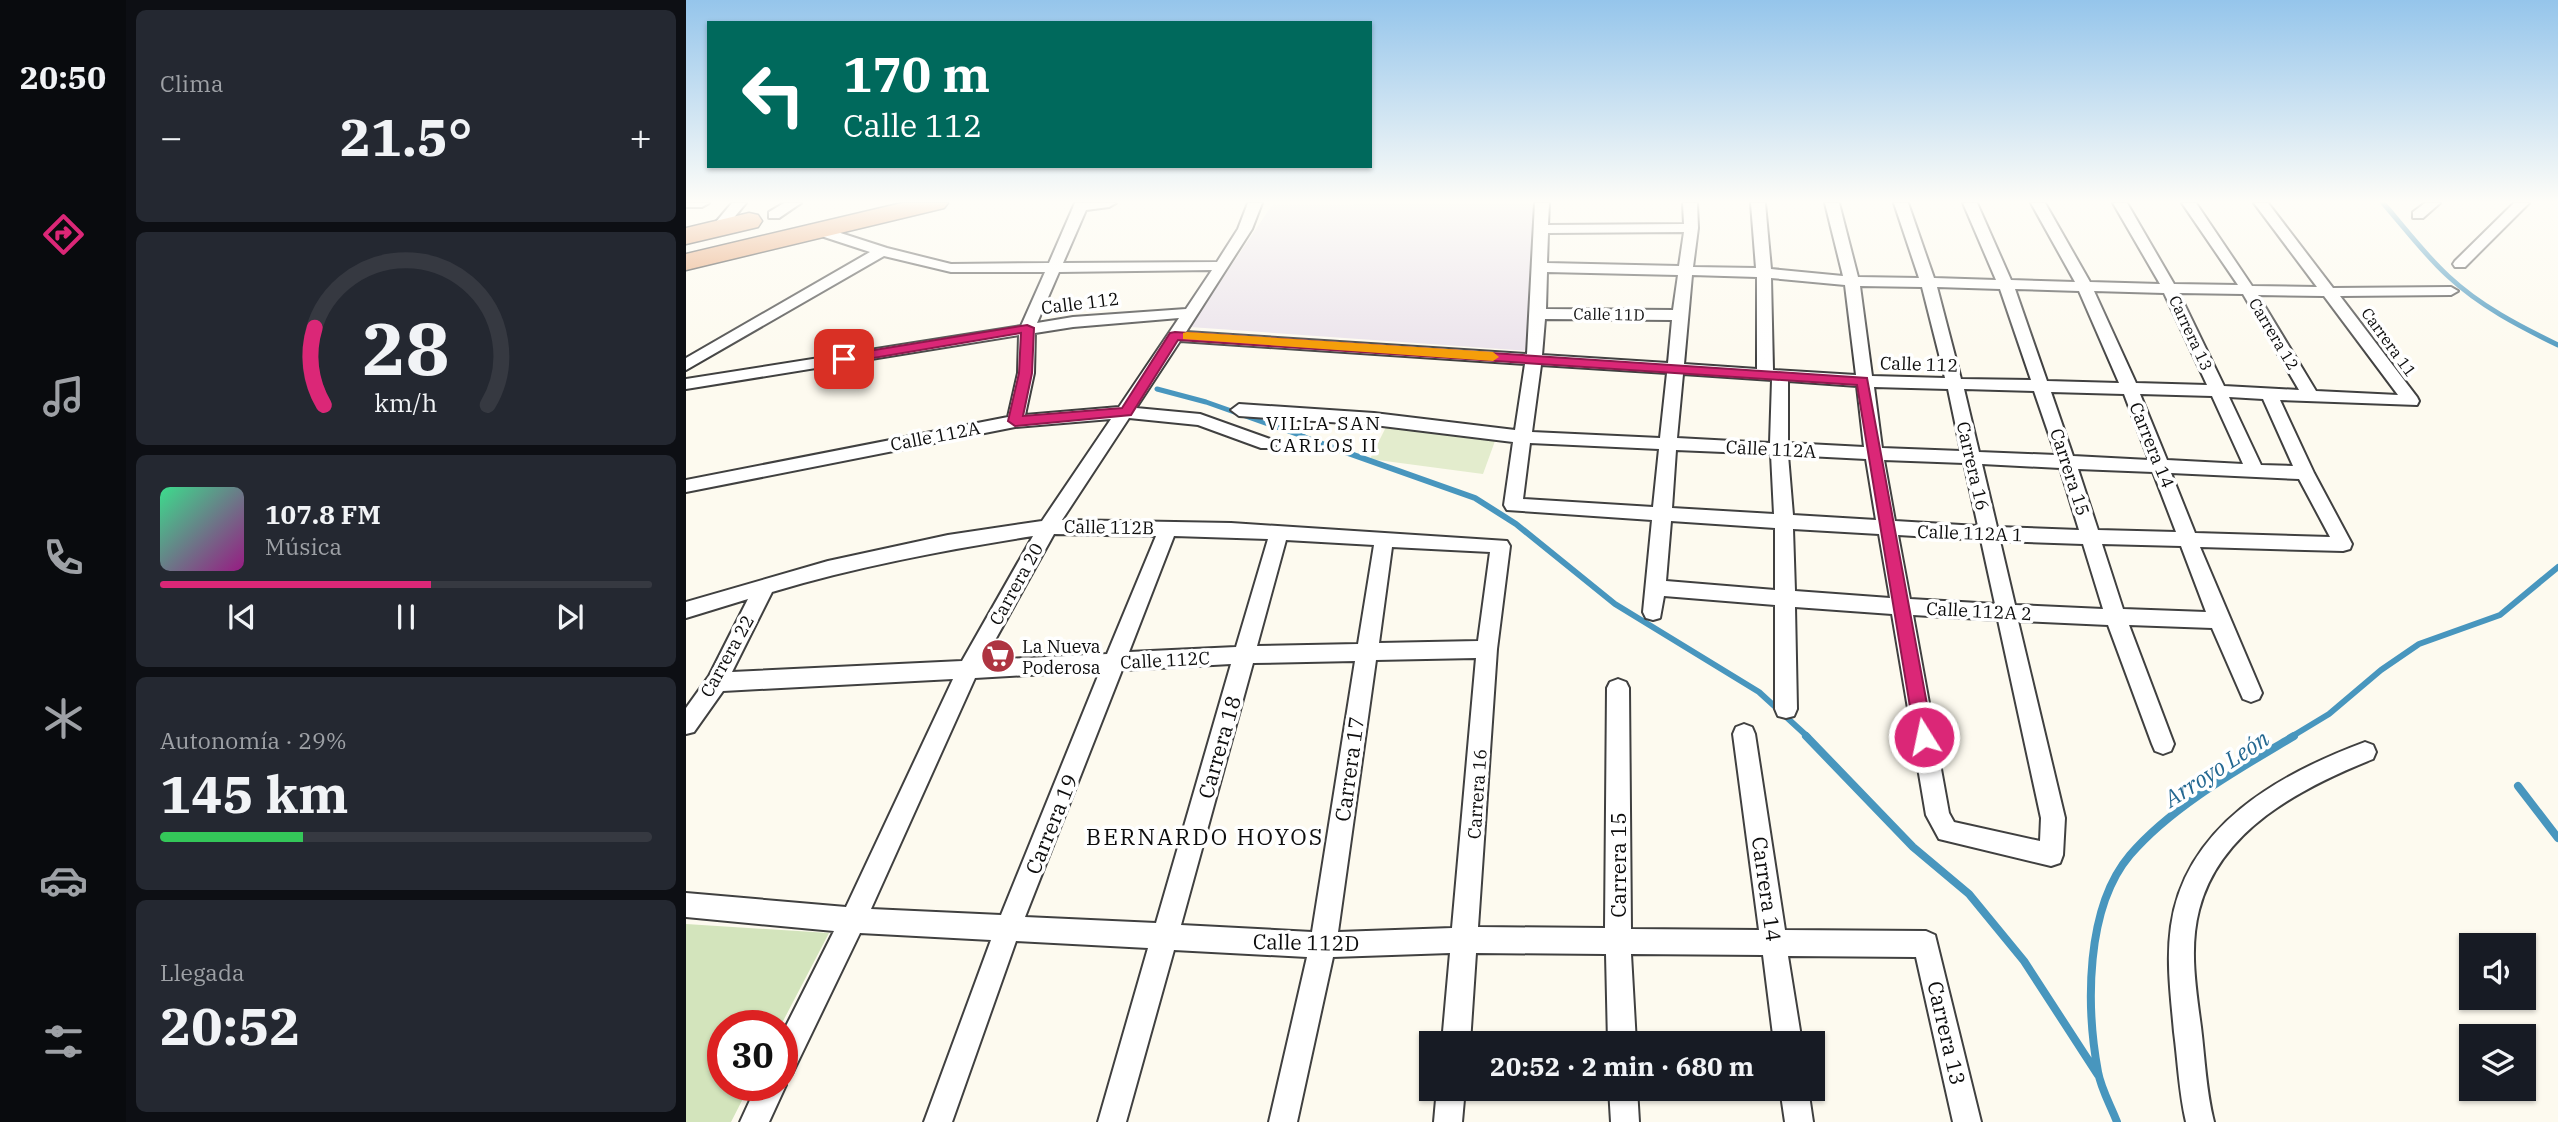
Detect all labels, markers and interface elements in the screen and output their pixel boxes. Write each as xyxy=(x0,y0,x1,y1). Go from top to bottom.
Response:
text: 170 m xyxy=(843,42,990,105)
icon: left xyxy=(728,49,819,140)
text: 20:50 xyxy=(20,56,106,98)
text: Clima xyxy=(160,68,224,98)
text: 21.5° xyxy=(340,103,472,170)
text: Calle 112 xyxy=(843,104,982,146)
text: − xyxy=(160,112,183,161)
text: + xyxy=(629,112,652,161)
icon: directions xyxy=(39,210,88,259)
street label: Calle 112 xyxy=(1040,287,1120,319)
street label: Carrera 13 xyxy=(2165,292,2217,374)
street label: Carrera 12 xyxy=(2245,294,2303,374)
text: 28 xyxy=(362,300,450,395)
street label: Calle 11D xyxy=(1573,303,1645,325)
street label: Carrera 11 xyxy=(2357,304,2421,380)
pin xyxy=(814,329,874,389)
icon: arrive xyxy=(825,340,863,378)
street label: Calle 112 xyxy=(1879,351,1959,377)
icon: music xyxy=(39,372,88,421)
text: km/h xyxy=(374,385,438,418)
street label: Carrera 14 xyxy=(2124,399,2180,491)
district label: VILLA SAN CARLOS II xyxy=(1266,411,1382,457)
street label: Calle 112A xyxy=(888,416,982,456)
street label: Carrera 16 xyxy=(1952,419,1994,513)
street label: Carrera 15 xyxy=(2045,425,2095,519)
street label: Calle 112A xyxy=(1725,435,1818,463)
text: 107.8 FM xyxy=(265,497,381,531)
street label: Calle 112B xyxy=(1064,515,1154,539)
street label: Calle 112A 1 xyxy=(1917,520,2023,546)
text: Música xyxy=(265,531,342,561)
icon: phone xyxy=(39,533,88,582)
street label: Carrera 20 xyxy=(984,539,1048,629)
street label: Calle 112A 2 xyxy=(1926,597,2032,625)
icon: previous xyxy=(223,598,261,636)
icon: pause xyxy=(387,598,425,636)
icon: next xyxy=(551,598,589,636)
street label: Carrera 22 xyxy=(695,611,759,701)
place label: La Nueva Poderosa xyxy=(1022,635,1101,679)
supermarket icon: La Nueva Poderosa xyxy=(979,637,1017,675)
street label: Calle 112C xyxy=(1119,646,1211,674)
street label: Carrera 18 xyxy=(1191,692,1247,802)
icon: climate xyxy=(39,694,88,743)
position arrow xyxy=(1887,700,1961,774)
street label: Carrera 17 xyxy=(1328,715,1370,823)
water label: Arroyo León xyxy=(2156,723,2274,814)
text: Autonomía · 29% xyxy=(160,725,347,755)
street label: Carrera 16 xyxy=(1462,748,1492,840)
text: 145 km xyxy=(160,760,349,827)
street label: Carrera 19 xyxy=(1018,770,1084,878)
street label: Carrera 15 xyxy=(1604,812,1632,918)
district label: BERNARDO HOYOS xyxy=(1086,821,1324,851)
street label: Carrera 14 xyxy=(1746,835,1788,943)
icon: car xyxy=(39,856,88,905)
street label: Calle 112D xyxy=(1253,927,1359,957)
map controls xyxy=(2459,933,2536,1101)
button: sound xyxy=(2459,933,2536,1010)
text: Llegada xyxy=(160,957,244,987)
street label: Carrera 13 xyxy=(1921,978,1973,1088)
text: 20:52 xyxy=(160,992,301,1059)
speed limit sign: 30 xyxy=(707,1010,798,1101)
icon: filters xyxy=(39,1017,88,1066)
button: layers xyxy=(2459,1024,2536,1101)
text: 20:52 · 2 min · 680 m xyxy=(1490,1049,1754,1083)

